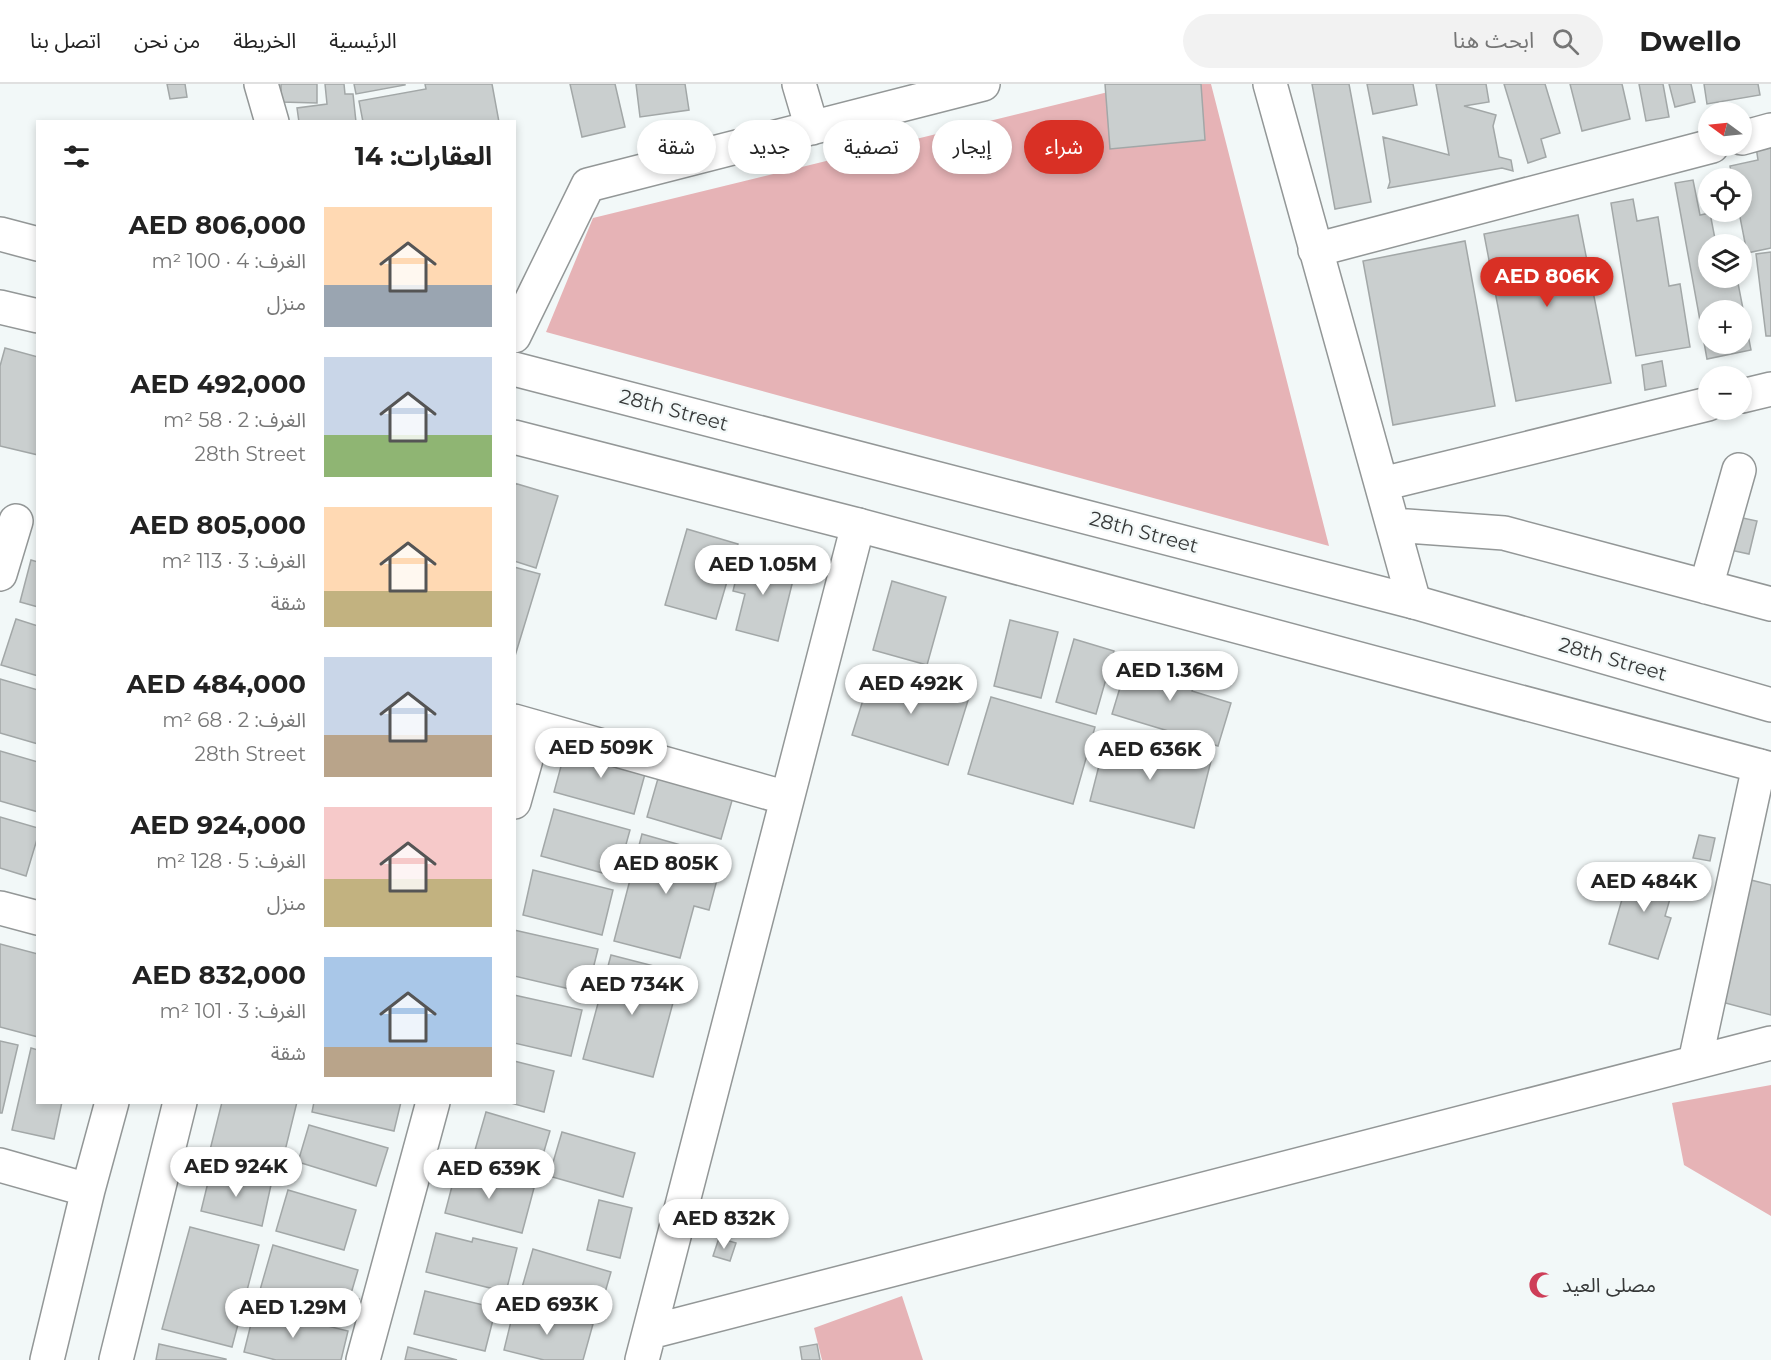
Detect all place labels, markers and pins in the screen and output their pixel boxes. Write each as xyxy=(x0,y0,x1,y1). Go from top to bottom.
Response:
pin: AED 806K xyxy=(1485,257,1609,308)
pin: AED 1.05M xyxy=(694,545,832,596)
pin: AED 1.36M xyxy=(1101,651,1239,702)
pin: AED 492K xyxy=(849,664,973,715)
pin: AED 509K xyxy=(539,728,663,779)
pin: AED 636K xyxy=(1088,730,1212,781)
pin: AED 805K xyxy=(604,844,728,895)
pin: AED 484K xyxy=(1582,862,1706,913)
pin: AED 734K xyxy=(570,965,694,1016)
pin: AED 924K xyxy=(174,1147,298,1198)
pin: AED 639K xyxy=(427,1149,551,1200)
pin: AED 832K xyxy=(662,1199,786,1250)
mosque icon: مصلى العيد xyxy=(1527,1270,1557,1300)
place label: مصلى العيد xyxy=(1562,1273,1656,1297)
pin: AED 693K xyxy=(485,1285,609,1336)
pin: AED 1.29M xyxy=(224,1288,362,1339)

